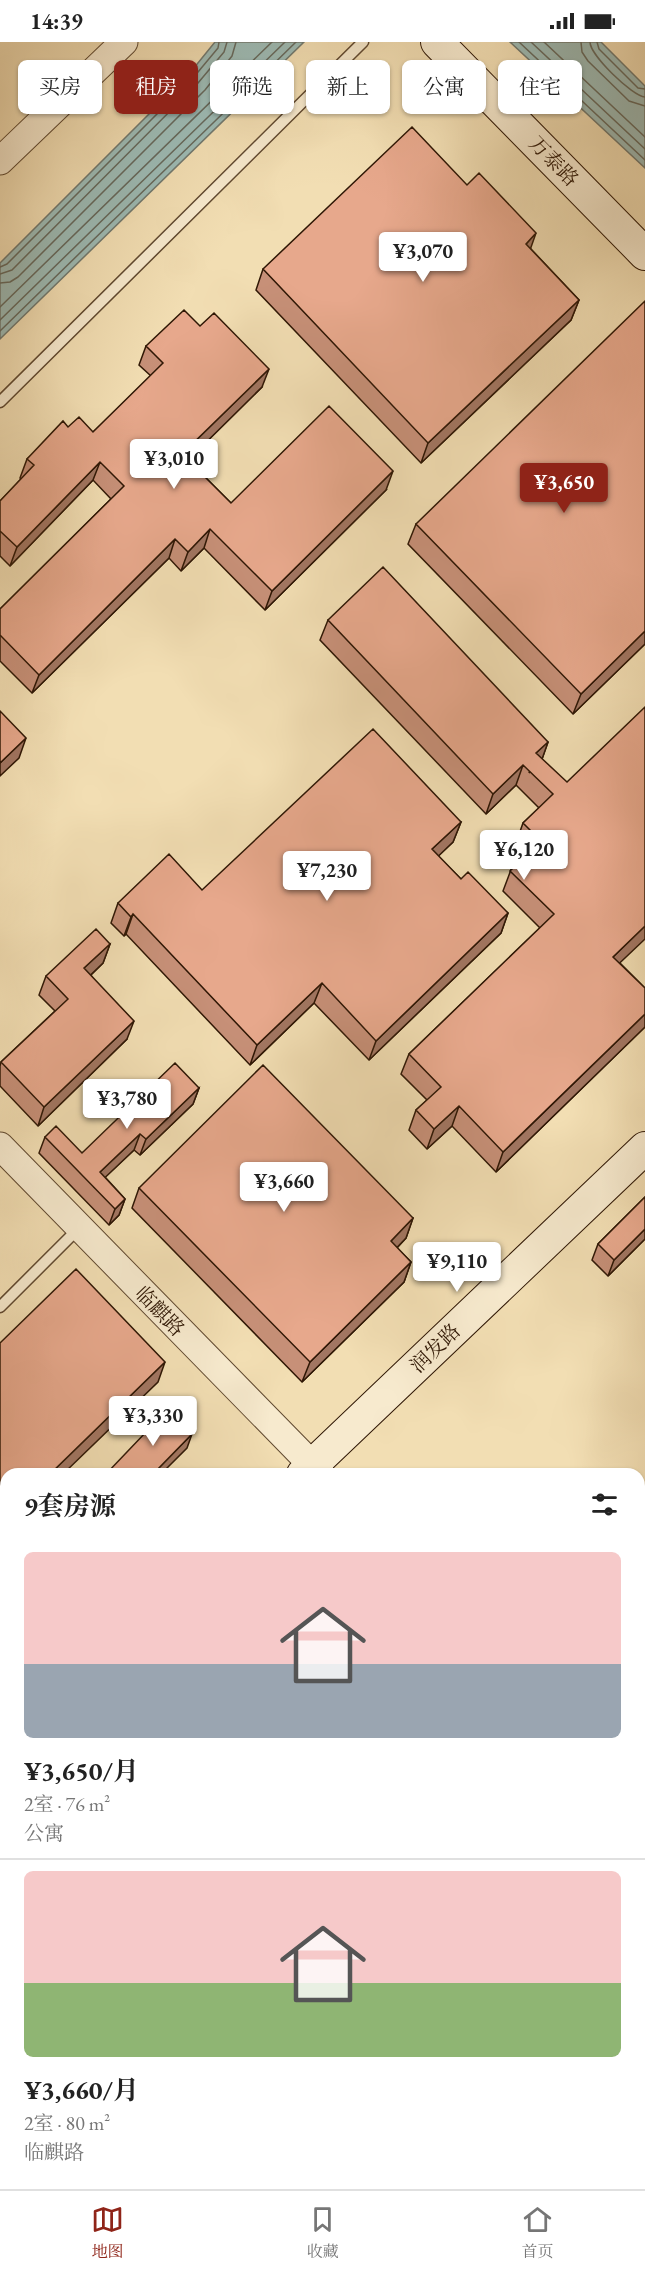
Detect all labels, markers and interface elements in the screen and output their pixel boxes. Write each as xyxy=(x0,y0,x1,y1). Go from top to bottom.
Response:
text: 14:39 xyxy=(30,7,83,36)
chip: 买房 xyxy=(18,60,102,114)
chip: 租房 xyxy=(114,60,198,114)
chip: 筛选 xyxy=(210,60,294,114)
chip: 新上 xyxy=(306,60,390,114)
chip: 公寓 xyxy=(402,60,486,114)
chip: 住宅 xyxy=(498,60,582,114)
street label: 万泰路 xyxy=(524,130,584,192)
pin: ¥3,070 xyxy=(374,232,472,283)
text: ¥3,070 xyxy=(393,238,453,264)
pin: ¥3,010 xyxy=(125,439,223,490)
text: ¥3,010 xyxy=(144,445,204,471)
pin: ¥3,650 xyxy=(515,463,613,514)
text: ¥3,650 xyxy=(534,469,594,495)
pin: ¥6,120 xyxy=(475,830,573,881)
text: ¥6,120 xyxy=(494,836,554,862)
pin: ¥7,230 xyxy=(278,851,376,902)
text: ¥7,230 xyxy=(297,857,357,883)
pin: ¥3,780 xyxy=(78,1079,176,1130)
text: ¥3,780 xyxy=(97,1085,157,1111)
pin: ¥3,660 xyxy=(235,1162,333,1213)
text: ¥3,660 xyxy=(254,1168,314,1194)
pin: ¥9,110 xyxy=(408,1242,506,1293)
text: ¥9,110 xyxy=(427,1248,487,1274)
street label: 临麒路 xyxy=(130,1280,190,1342)
street label: 润发路 xyxy=(404,1318,466,1378)
pin: ¥3,330 xyxy=(104,1396,202,1447)
text: ¥3,330 xyxy=(123,1402,183,1428)
icon: filters xyxy=(588,1488,621,1521)
text: 9套房源 xyxy=(24,1489,116,1523)
icon: home xyxy=(269,1591,377,1699)
text: ¥3,650/月 xyxy=(24,1754,139,1788)
text: 2室 · 76 m² xyxy=(24,1791,110,1817)
text: 公寓 xyxy=(24,1820,64,1846)
icon: home xyxy=(269,1910,377,2018)
text: ¥3,660/月 xyxy=(24,2073,139,2107)
text: 2室 · 80 m² xyxy=(24,2110,110,2136)
text: 临麒路 xyxy=(24,2139,84,2165)
tab: 地图 xyxy=(91,2203,124,2262)
tab: 收藏 xyxy=(306,2203,339,2262)
tab: 首页 xyxy=(521,2203,554,2262)

